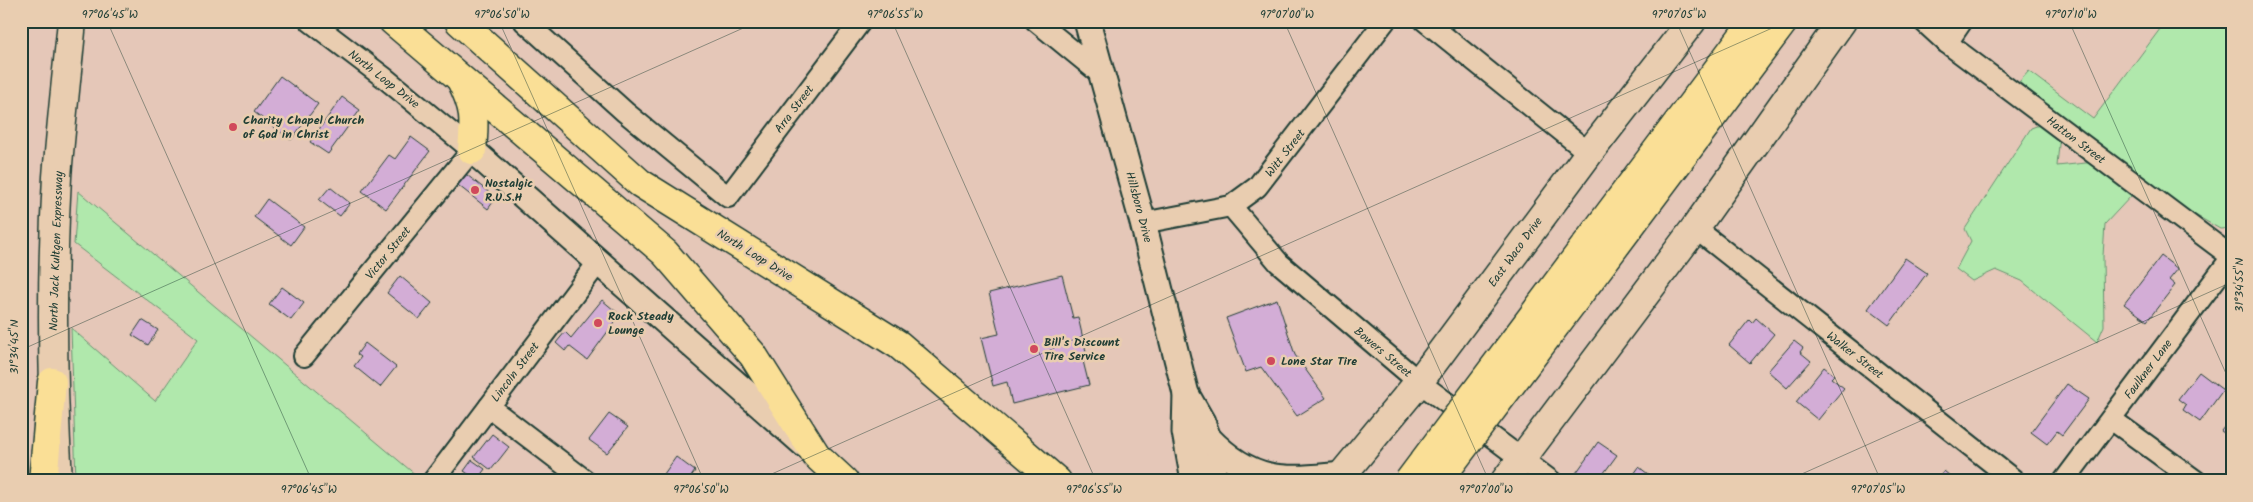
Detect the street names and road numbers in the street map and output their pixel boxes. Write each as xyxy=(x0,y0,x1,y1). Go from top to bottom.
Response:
street label: North Loop Drive xyxy=(344,45,424,114)
street label: Arra Street xyxy=(770,81,819,137)
street label: Hatton Street xyxy=(2042,112,2110,169)
street label: Witt Street xyxy=(1260,125,1311,182)
street label: Hillsboro Drive xyxy=(1120,169,1157,245)
street label: North Jack Kultgen Expressway xyxy=(44,170,69,331)
street label: East Waco Drive xyxy=(1483,213,1548,291)
street label: Victor Street xyxy=(361,222,416,284)
street label: North Loop Drive xyxy=(713,224,797,287)
street label: Bowers Street xyxy=(1349,322,1416,383)
street label: Walker Street xyxy=(1822,327,1888,384)
street label: Faulkner Lane xyxy=(2120,335,2178,403)
street label: Lincoln Street xyxy=(486,338,545,406)

